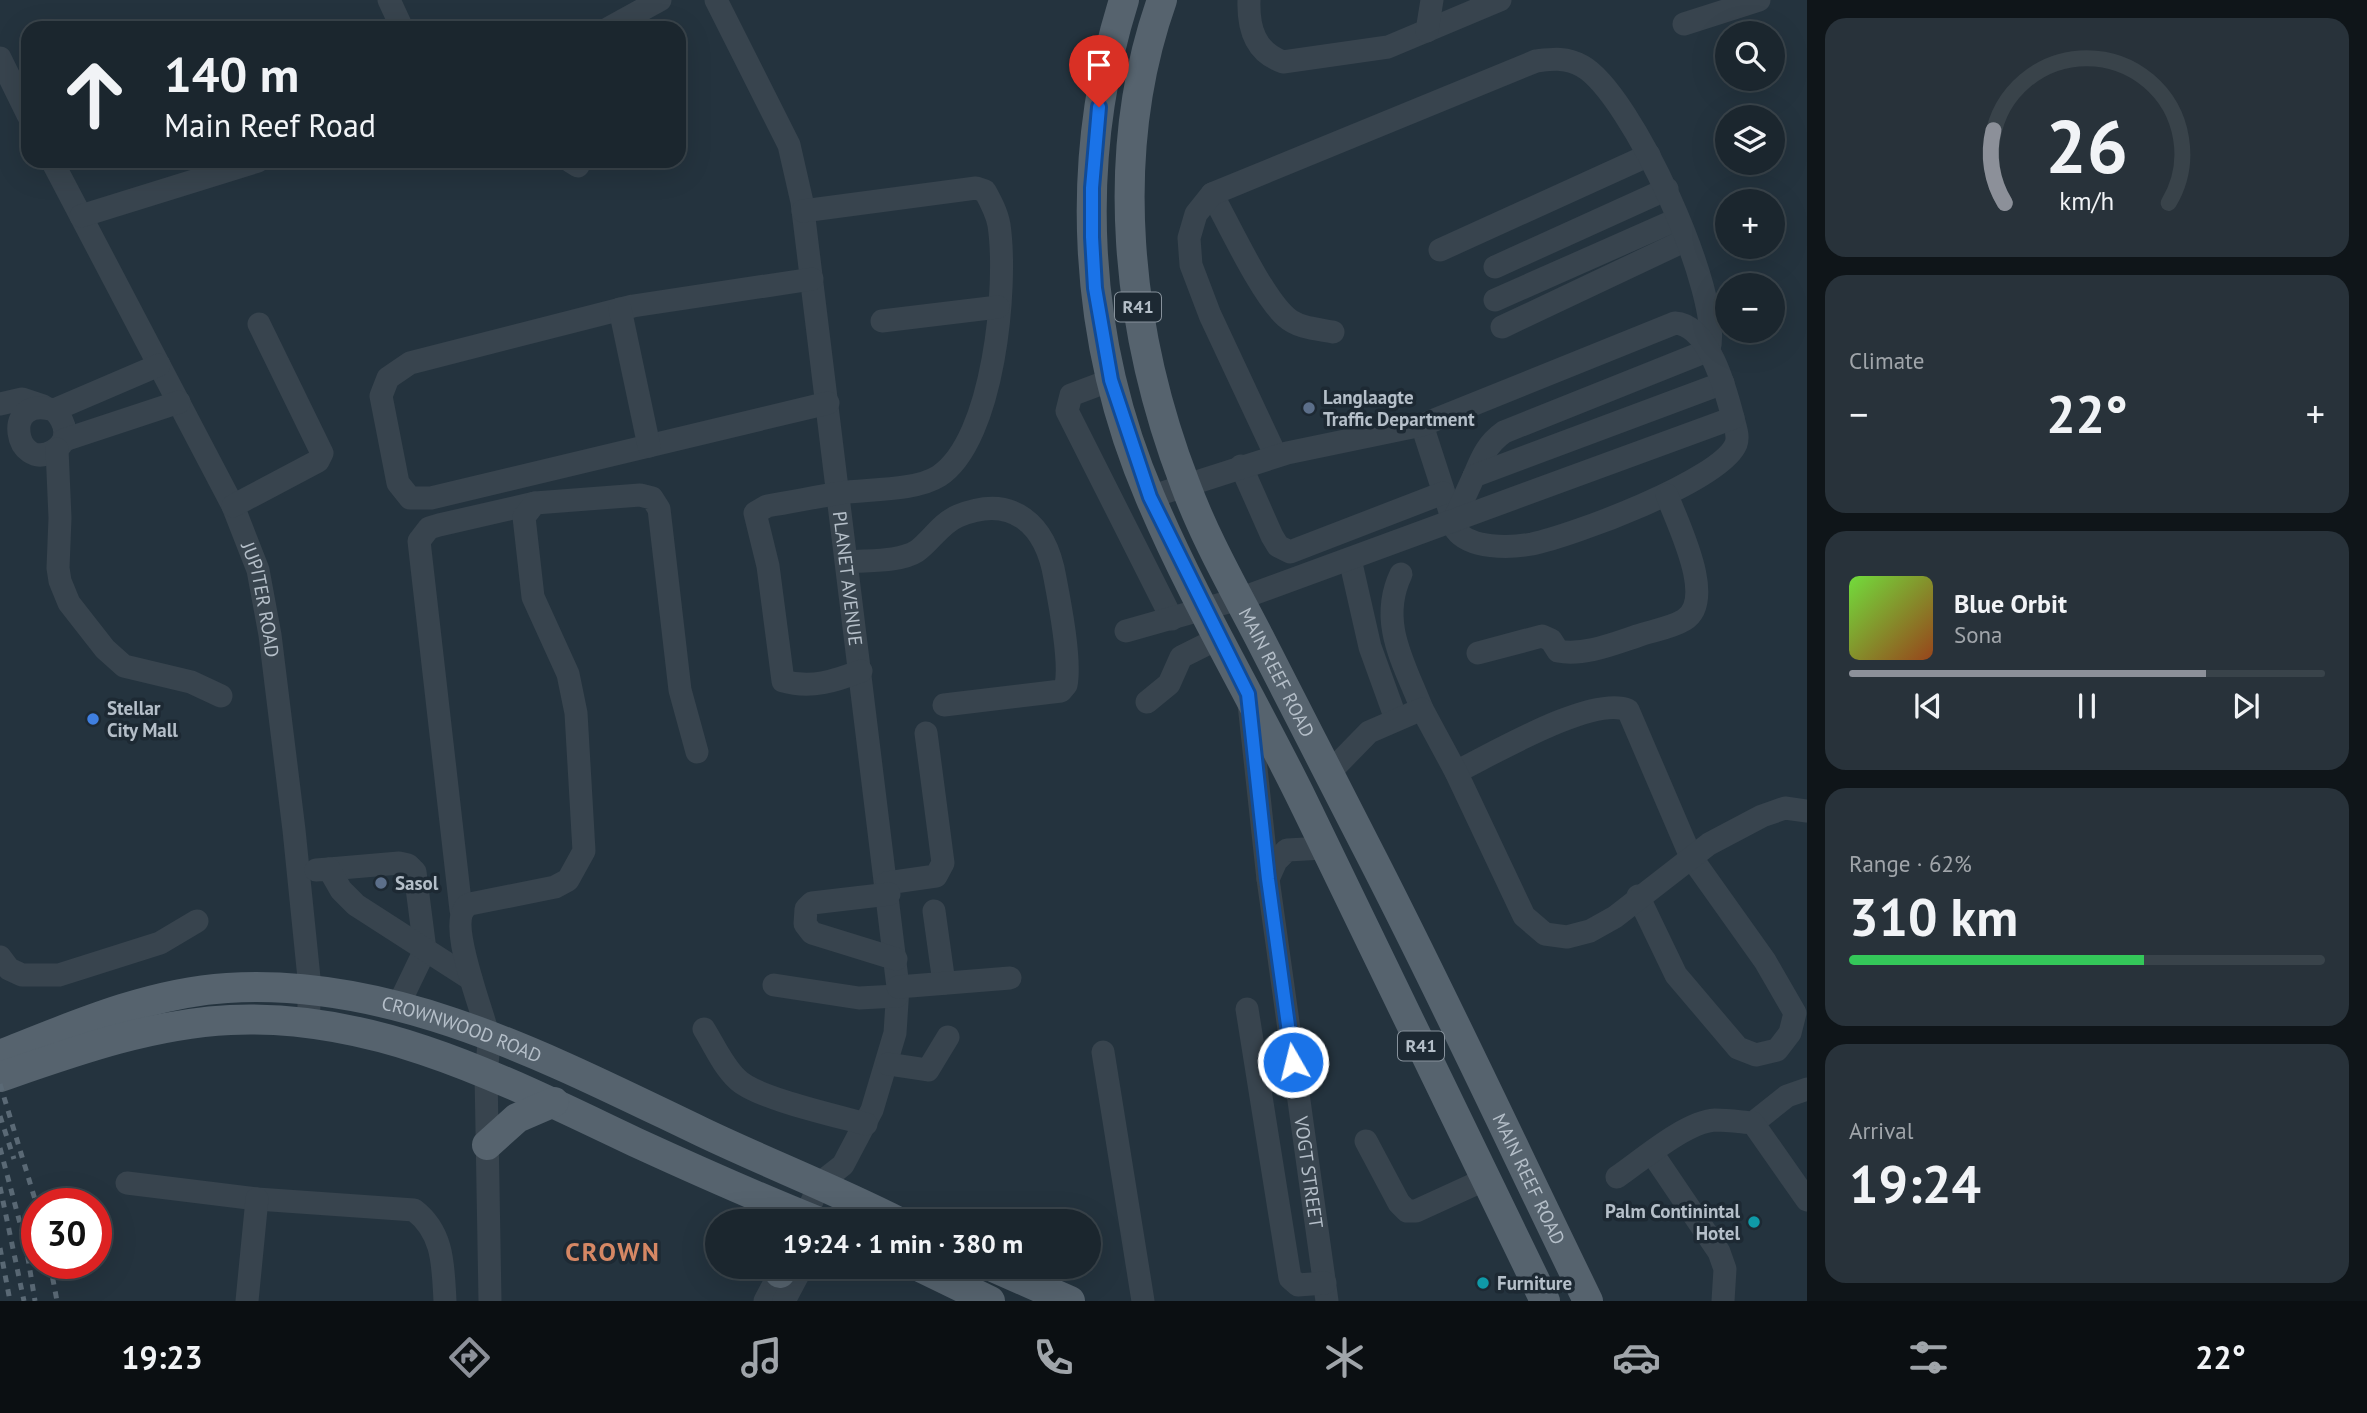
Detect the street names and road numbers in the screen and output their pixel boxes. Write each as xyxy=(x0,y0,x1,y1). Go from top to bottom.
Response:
road number: R41 xyxy=(1115,292,1161,321)
street label: PLANET AVENUE xyxy=(828,510,868,647)
street label: JUPITER ROAD xyxy=(236,538,285,659)
street label: MAIN REEF ROAD xyxy=(1234,603,1320,741)
street label: CROWNWOOD ROAD xyxy=(379,991,545,1068)
road number: R41 xyxy=(1398,1031,1444,1060)
street label: MAIN REEF ROAD xyxy=(1488,1109,1571,1248)
street label: VOGT STREET xyxy=(1289,1114,1329,1230)

